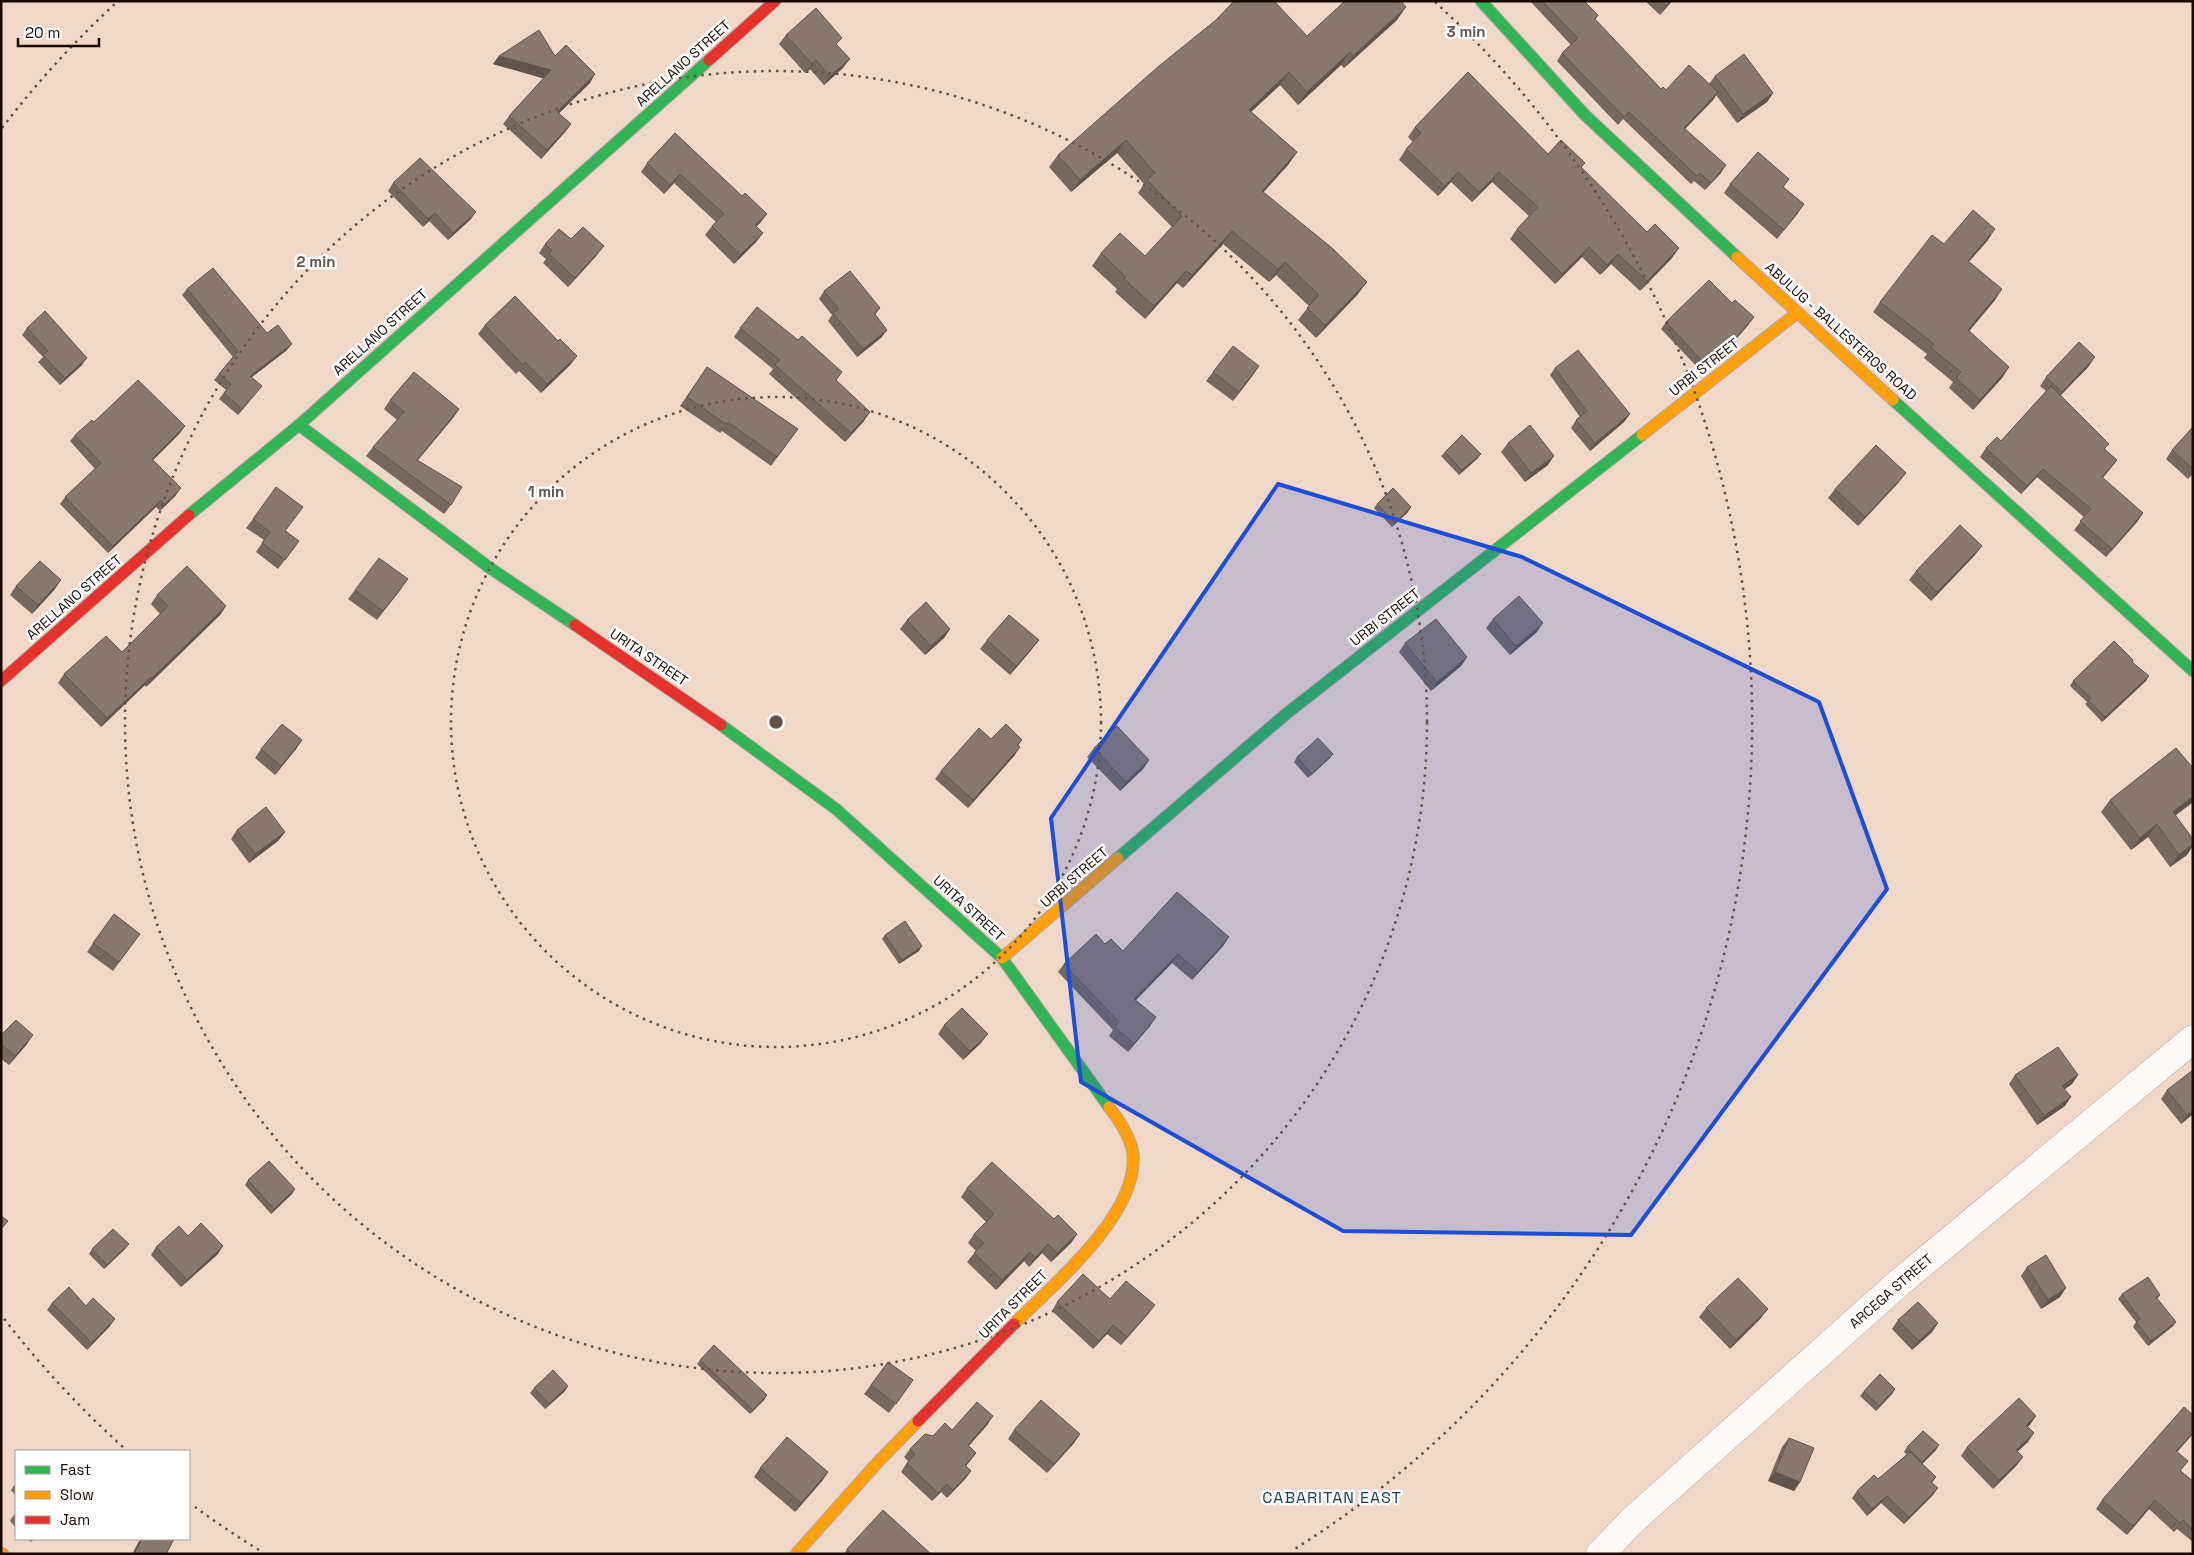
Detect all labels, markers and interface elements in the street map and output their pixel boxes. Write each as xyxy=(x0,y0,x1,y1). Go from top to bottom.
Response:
scale bar xyxy=(18,15,99,47)
street label: ARELLANO STREET xyxy=(632,16,734,110)
text: 3 min xyxy=(1447,22,1485,41)
text: 20 m xyxy=(25,23,60,42)
text: 2 min xyxy=(297,252,335,271)
street label: ABULUG - BALLESTEROS ROAD xyxy=(1761,258,1921,404)
street label: ARELLANO STREET xyxy=(329,285,431,379)
street label: URBI STREET xyxy=(1665,334,1743,400)
text: 1 min xyxy=(528,482,564,501)
street label: ARELLANO STREET xyxy=(22,550,126,644)
street label: URBI STREET xyxy=(1346,584,1424,650)
street label: URITA STREET xyxy=(607,624,691,690)
centre of rings xyxy=(767,713,785,731)
street label: URBI STREET xyxy=(1037,843,1111,911)
street label: URITA STREET xyxy=(929,871,1009,945)
street label: ARCEGA STREET xyxy=(1845,1250,1937,1332)
street label: URITA STREET xyxy=(975,1266,1051,1342)
legend xyxy=(15,1450,190,1540)
text: Fast xyxy=(60,1460,91,1479)
text: Slow xyxy=(60,1485,94,1504)
district label: CABARITAN EAST xyxy=(1262,1487,1402,1508)
text: Jam xyxy=(60,1510,90,1529)

